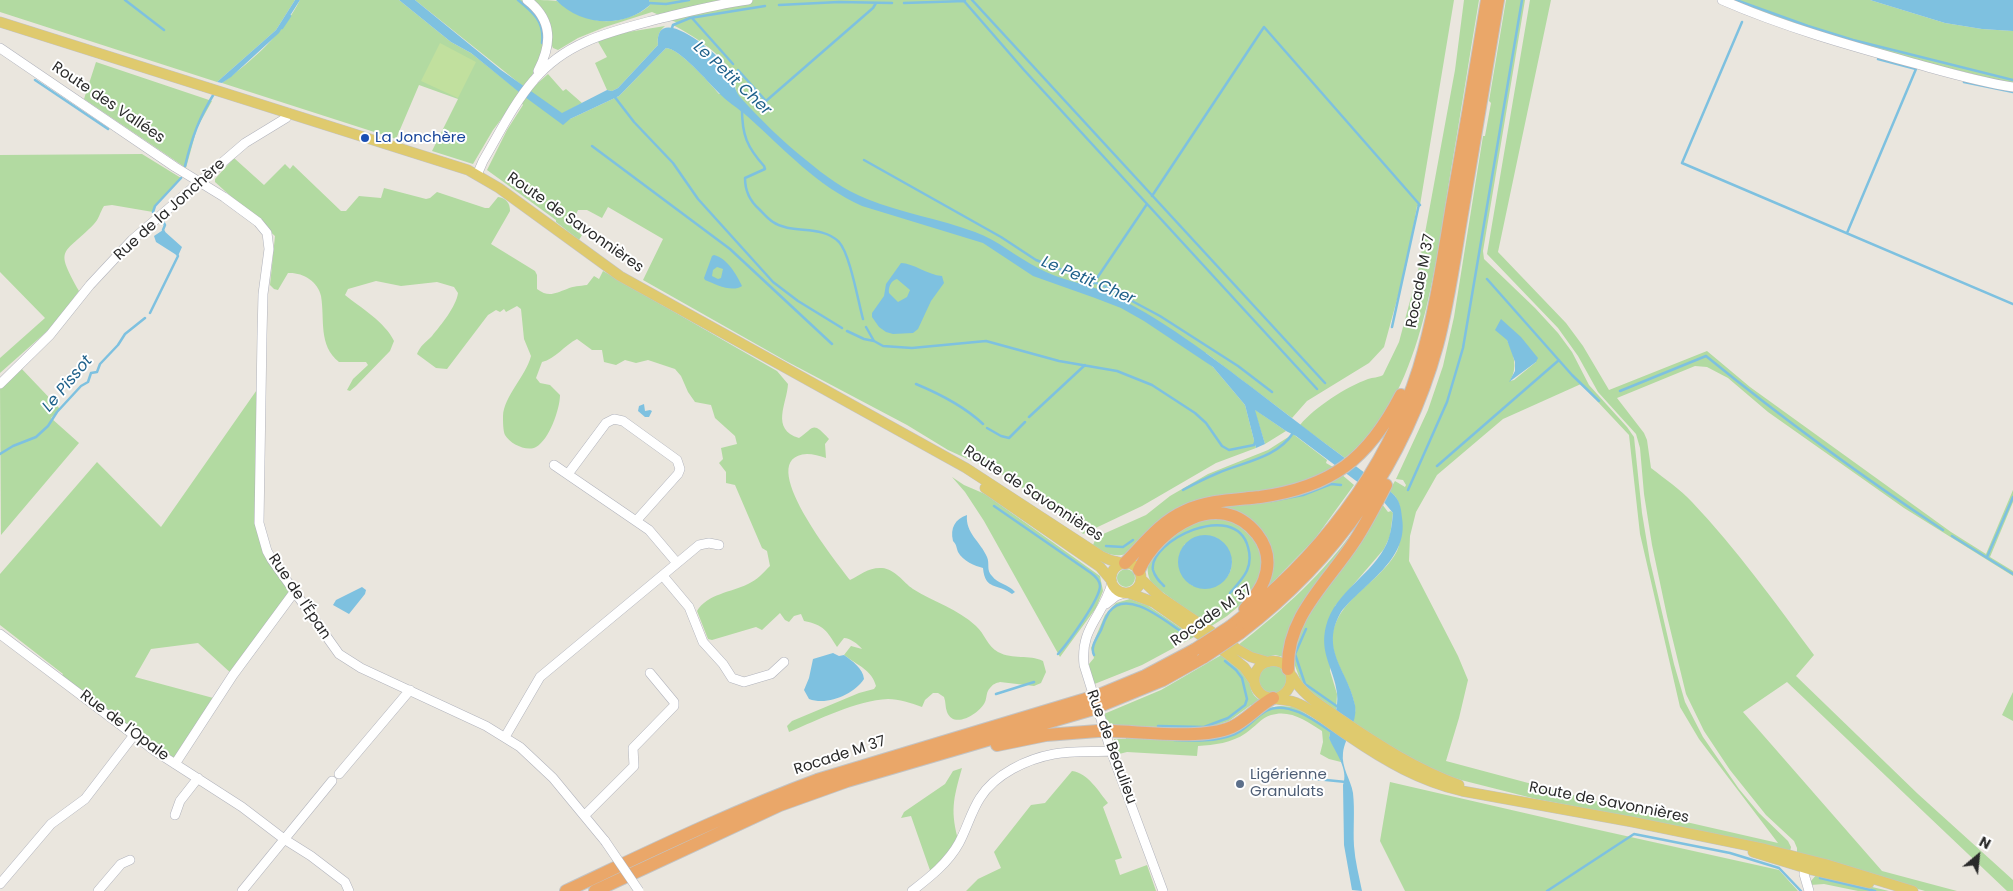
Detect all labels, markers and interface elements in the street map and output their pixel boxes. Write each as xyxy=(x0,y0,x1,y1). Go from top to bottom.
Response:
water label: Le Petit Cher xyxy=(689,38,775,120)
street label: Route des Vallées xyxy=(48,59,168,147)
place label: La Jonchère xyxy=(375,129,466,147)
marker: La Jonchère xyxy=(359,132,371,144)
street label: Rue de la Jonchère xyxy=(111,155,229,265)
street label: Route de Savonnières xyxy=(503,169,647,277)
street label: Rocade M 37 xyxy=(1403,232,1439,330)
water label: Le Petit Cher xyxy=(1038,253,1138,309)
water label: Le Pissot xyxy=(39,352,97,416)
street label: Route de Savonnières xyxy=(960,442,1106,546)
street label: Rue de l'Épan xyxy=(264,551,334,643)
street label: Rocade M 37 xyxy=(1168,581,1256,651)
street label: Rue de l'Opale xyxy=(76,687,172,765)
street label: Rue de Beaulieu xyxy=(1082,688,1140,806)
street label: Rocade M 37 xyxy=(792,733,888,779)
place label: Ligérienne Granulats xyxy=(1250,766,1327,801)
marker: Ligérienne Granulats xyxy=(1234,778,1246,790)
street label: Route de Savonnières xyxy=(1528,779,1690,827)
north arrow xyxy=(1953,831,2003,881)
text: N xyxy=(1976,831,1994,854)

